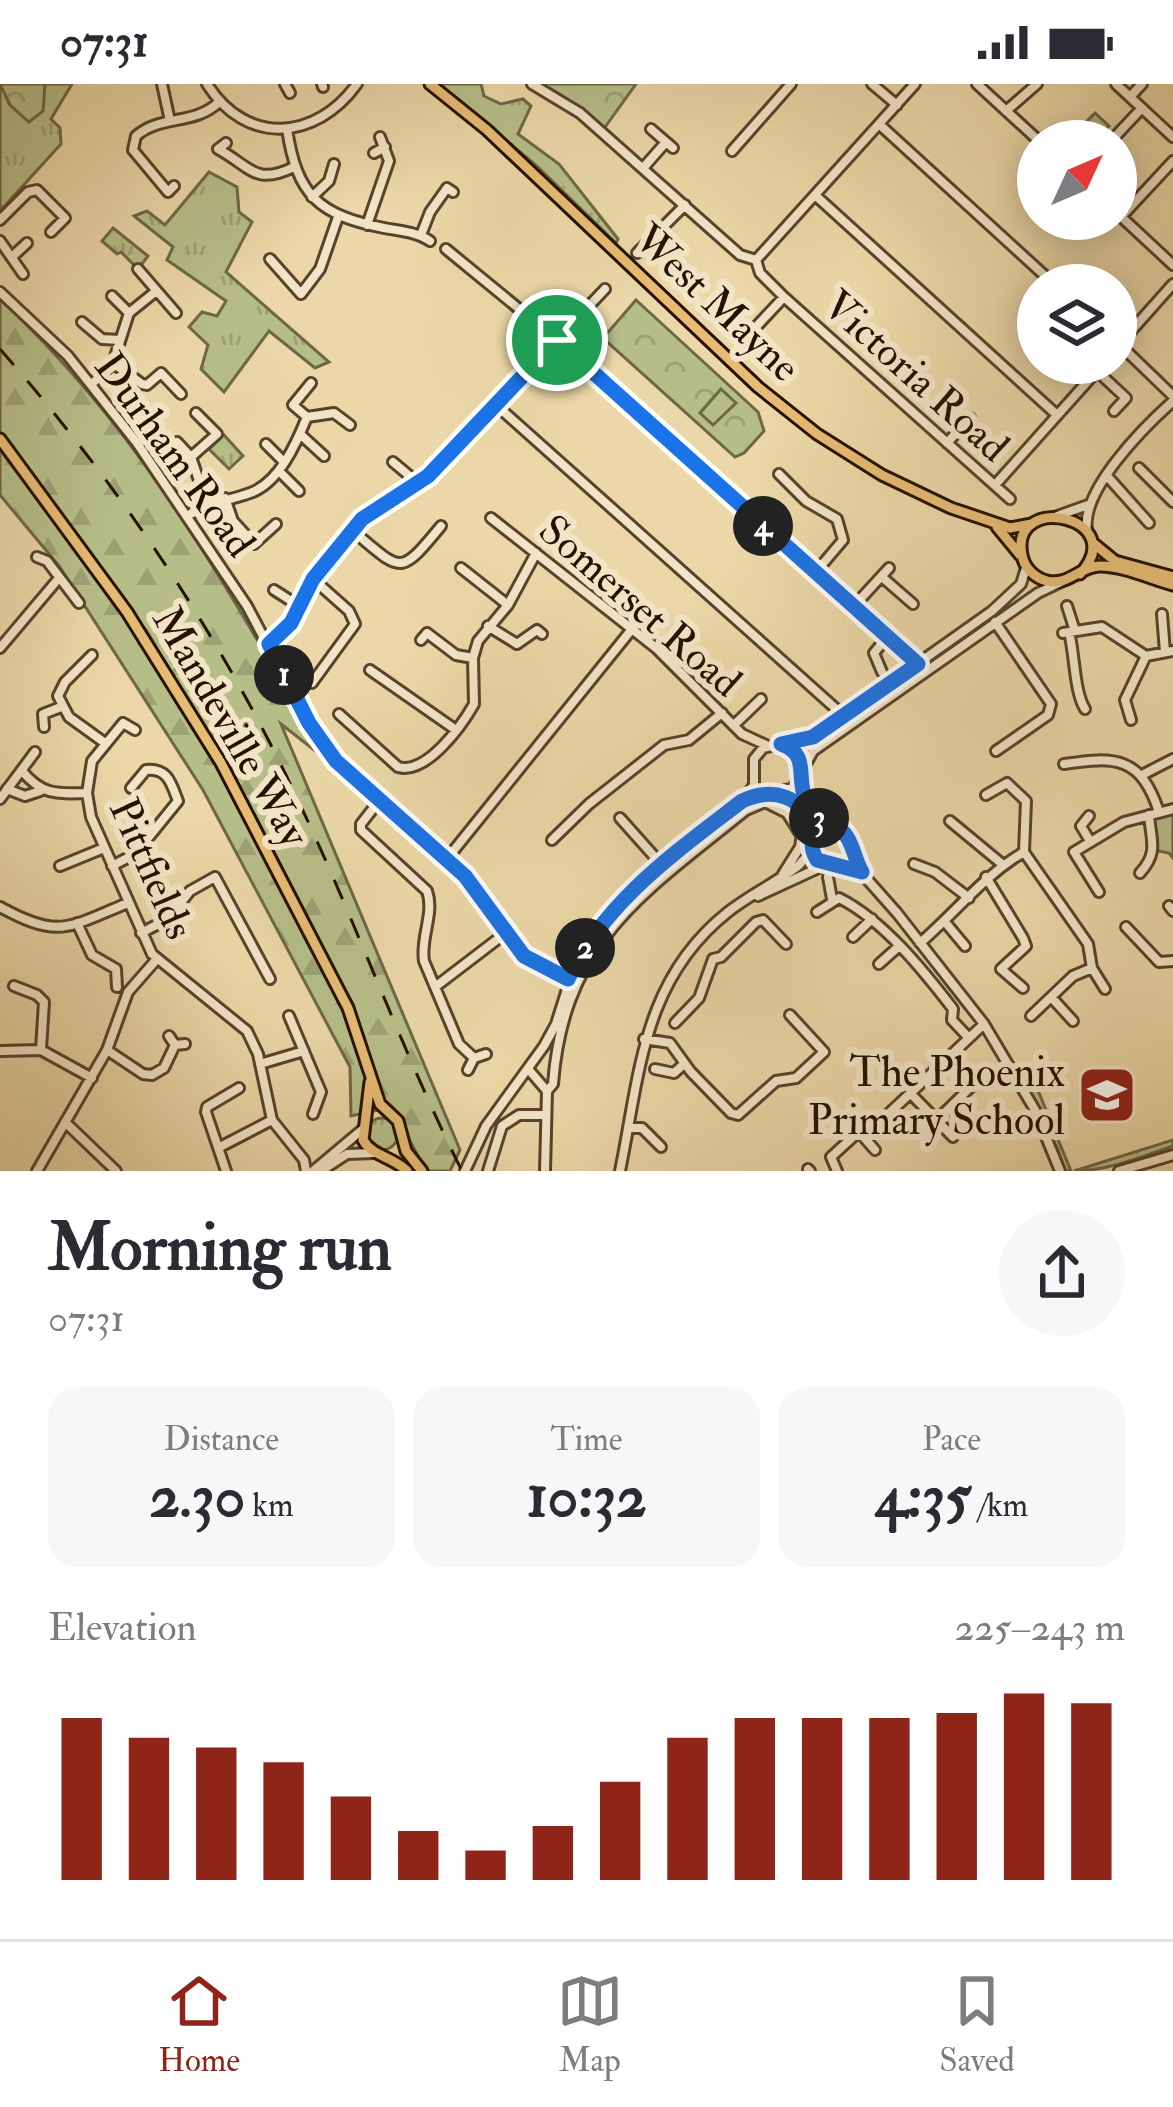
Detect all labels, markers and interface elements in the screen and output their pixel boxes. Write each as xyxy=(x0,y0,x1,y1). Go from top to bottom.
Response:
text: 07:31 xyxy=(60,14,148,70)
north arrow xyxy=(1017,120,1137,240)
map controls xyxy=(1017,120,1137,384)
street label: West Mayne xyxy=(622,213,811,394)
button: layers xyxy=(1017,264,1137,384)
street label: Victoria Road xyxy=(812,280,1019,474)
pin xyxy=(506,289,608,391)
icon: arrive xyxy=(524,307,590,373)
street label: Durham Road xyxy=(83,343,266,568)
pin: 4 xyxy=(733,496,793,556)
street label: Somerset Road xyxy=(528,504,752,709)
text: 4 xyxy=(754,505,772,546)
street label: Mandeville Way xyxy=(141,598,320,857)
pin: 1 xyxy=(254,645,314,705)
text: 1 xyxy=(278,654,290,695)
pin: 3 xyxy=(789,788,849,848)
street label: Pittfields xyxy=(97,790,205,947)
text: 3 xyxy=(813,797,825,838)
pin: 2 xyxy=(555,918,615,978)
text: 2 xyxy=(577,927,593,968)
place label: The Phoenix Primary School xyxy=(808,1047,1065,1147)
school or university icon: The Phoenix Primary School xyxy=(1076,1064,1138,1126)
text: Morning run xyxy=(48,1207,392,1290)
button: share xyxy=(999,1210,1125,1336)
text: 07:31 xyxy=(48,1294,124,1343)
text: Distance xyxy=(164,1419,279,1460)
text: Time xyxy=(550,1419,623,1460)
text: Pace xyxy=(922,1419,981,1460)
text: 2.30 xyxy=(149,1460,245,1535)
text: 10:32 xyxy=(526,1460,647,1535)
text: 4:35 xyxy=(875,1460,971,1535)
text: km xyxy=(245,1485,294,1526)
text: /km xyxy=(971,1485,1028,1526)
text: Elevation xyxy=(48,1603,197,1652)
text: 225–243 m xyxy=(954,1603,1125,1652)
tab: Home xyxy=(158,1968,240,2081)
tab: Map xyxy=(557,1968,623,2081)
tab: Saved xyxy=(939,1968,1015,2081)

